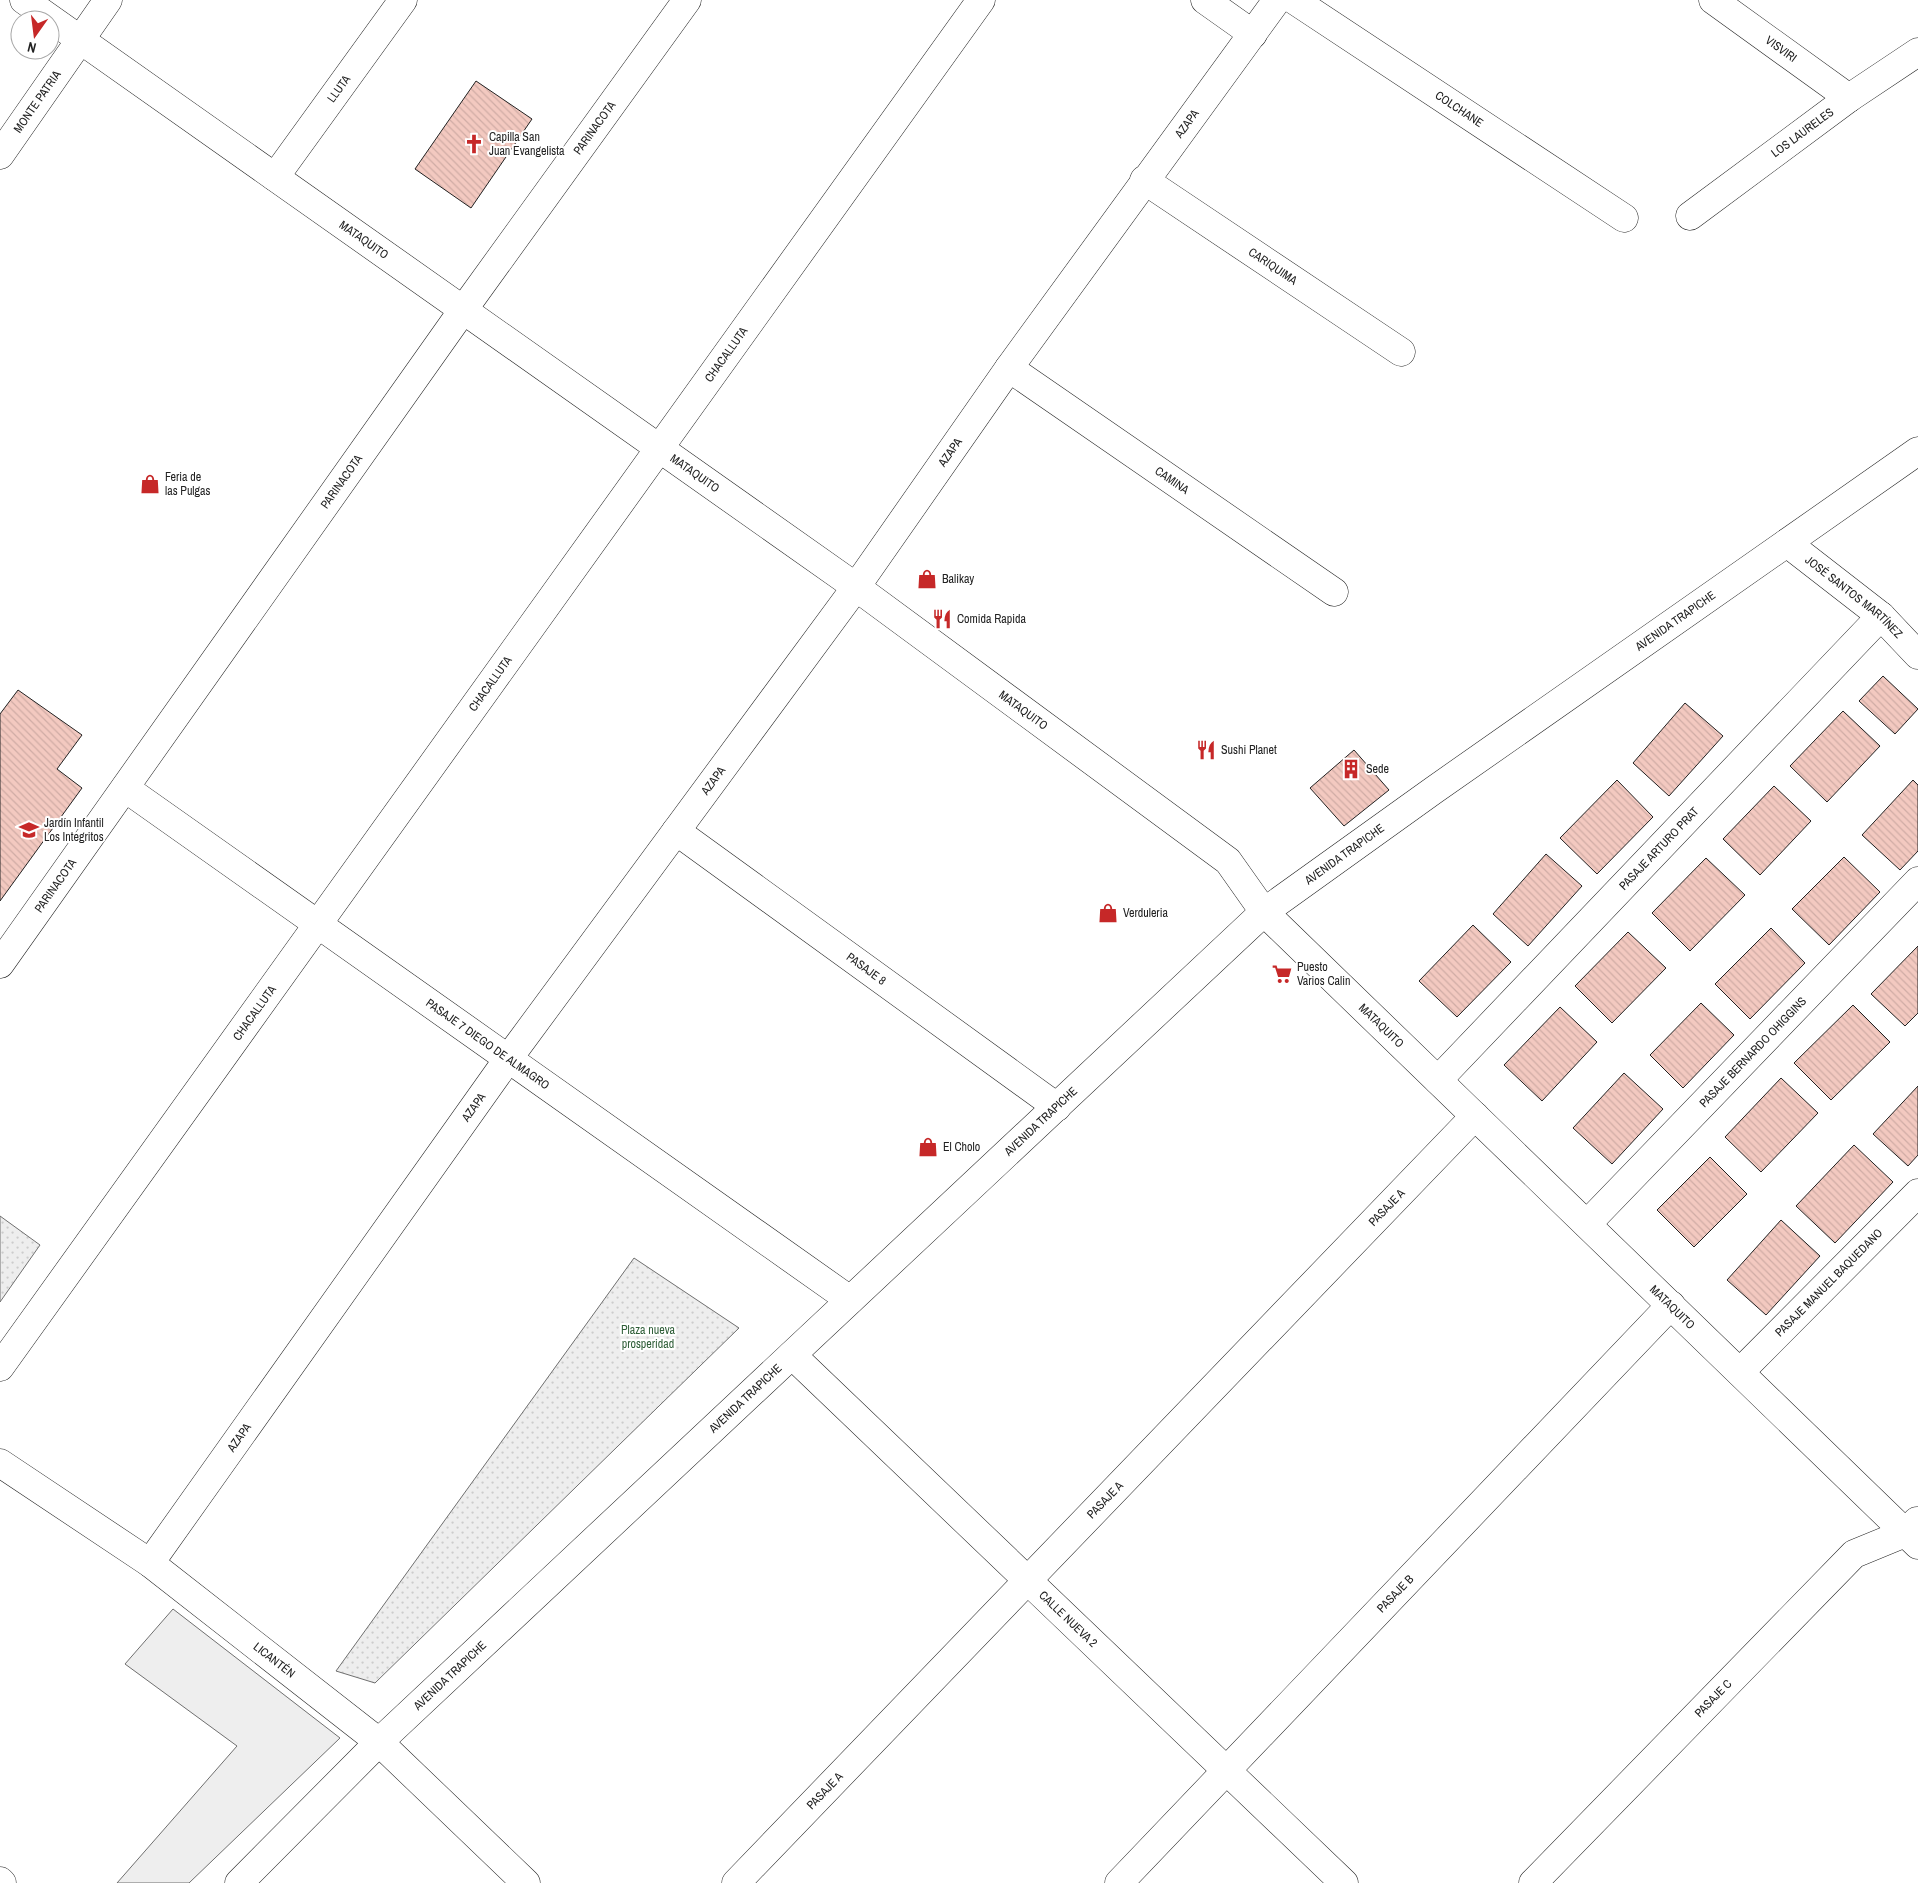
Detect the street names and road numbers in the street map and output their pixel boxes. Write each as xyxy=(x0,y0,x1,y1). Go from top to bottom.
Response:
street label: VISVIRI xyxy=(1762,32,1800,66)
street label: MONTE PATRIA xyxy=(10,67,65,136)
street label: LLUTA xyxy=(324,72,354,105)
street label: COLCHANE xyxy=(1432,87,1486,131)
street label: PARINACOTA xyxy=(570,97,620,158)
street label: LOS LAURELES xyxy=(1768,104,1837,161)
street label: AZAPA xyxy=(1171,106,1203,142)
street label: MATAQUITO xyxy=(336,217,392,263)
street label: CARIQUIMA xyxy=(1245,244,1301,289)
street label: CHACALLUTA xyxy=(701,323,752,385)
street label: AZAPA xyxy=(934,434,966,471)
street label: MATAQUITO xyxy=(667,450,723,496)
street label: PARINACOTA xyxy=(317,451,366,512)
street label: CAMINA xyxy=(1152,463,1193,498)
street label: JOSÉ SANTOS MARTÍNEZ xyxy=(1802,552,1906,642)
street label: AVENIDA TRAPICHE xyxy=(1631,587,1719,655)
street label: CHACALLUTA xyxy=(465,653,516,715)
street label: MATAQUITO xyxy=(996,687,1051,734)
street label: AZAPA xyxy=(697,763,729,799)
street label: PASAJE ARTURO PRAT xyxy=(1616,804,1702,893)
street label: AVENIDA TRAPICHE xyxy=(1301,820,1387,889)
street label: PARINACOTA xyxy=(31,855,80,916)
street label: PASAJE 8 xyxy=(843,949,889,989)
street label: CHACALLUTA xyxy=(229,982,280,1044)
street label: PASAJE BERNARDO OHIGGINS xyxy=(1696,993,1810,1111)
street label: PASAJE 7 DIEGO DE ALMAGRO xyxy=(423,995,553,1093)
street label: MATAQUITO xyxy=(1355,1000,1408,1051)
street label: AVENIDA TRAPICHE xyxy=(1000,1083,1081,1160)
street label: AZAPA xyxy=(457,1089,490,1126)
street label: PASAJE A xyxy=(1365,1185,1409,1230)
street label: PASAJE MANUEL BAQUEDANO xyxy=(1772,1225,1886,1340)
street label: MATAQUITO xyxy=(1646,1282,1699,1333)
street label: AVENIDA TRAPICHE xyxy=(705,1360,785,1437)
street label: AZAPA xyxy=(223,1420,255,1456)
street label: PASAJE A xyxy=(1083,1478,1127,1522)
street label: PASAJE B xyxy=(1373,1571,1417,1616)
street label: CALLE NUEVA 2 xyxy=(1035,1587,1101,1651)
street label: AVENIDA TRAPICHE xyxy=(409,1637,490,1714)
street label: LICANTÉN xyxy=(250,1639,298,1681)
street label: PASAJE C xyxy=(1691,1676,1735,1721)
street label: PASAJE A xyxy=(803,1768,847,1813)

